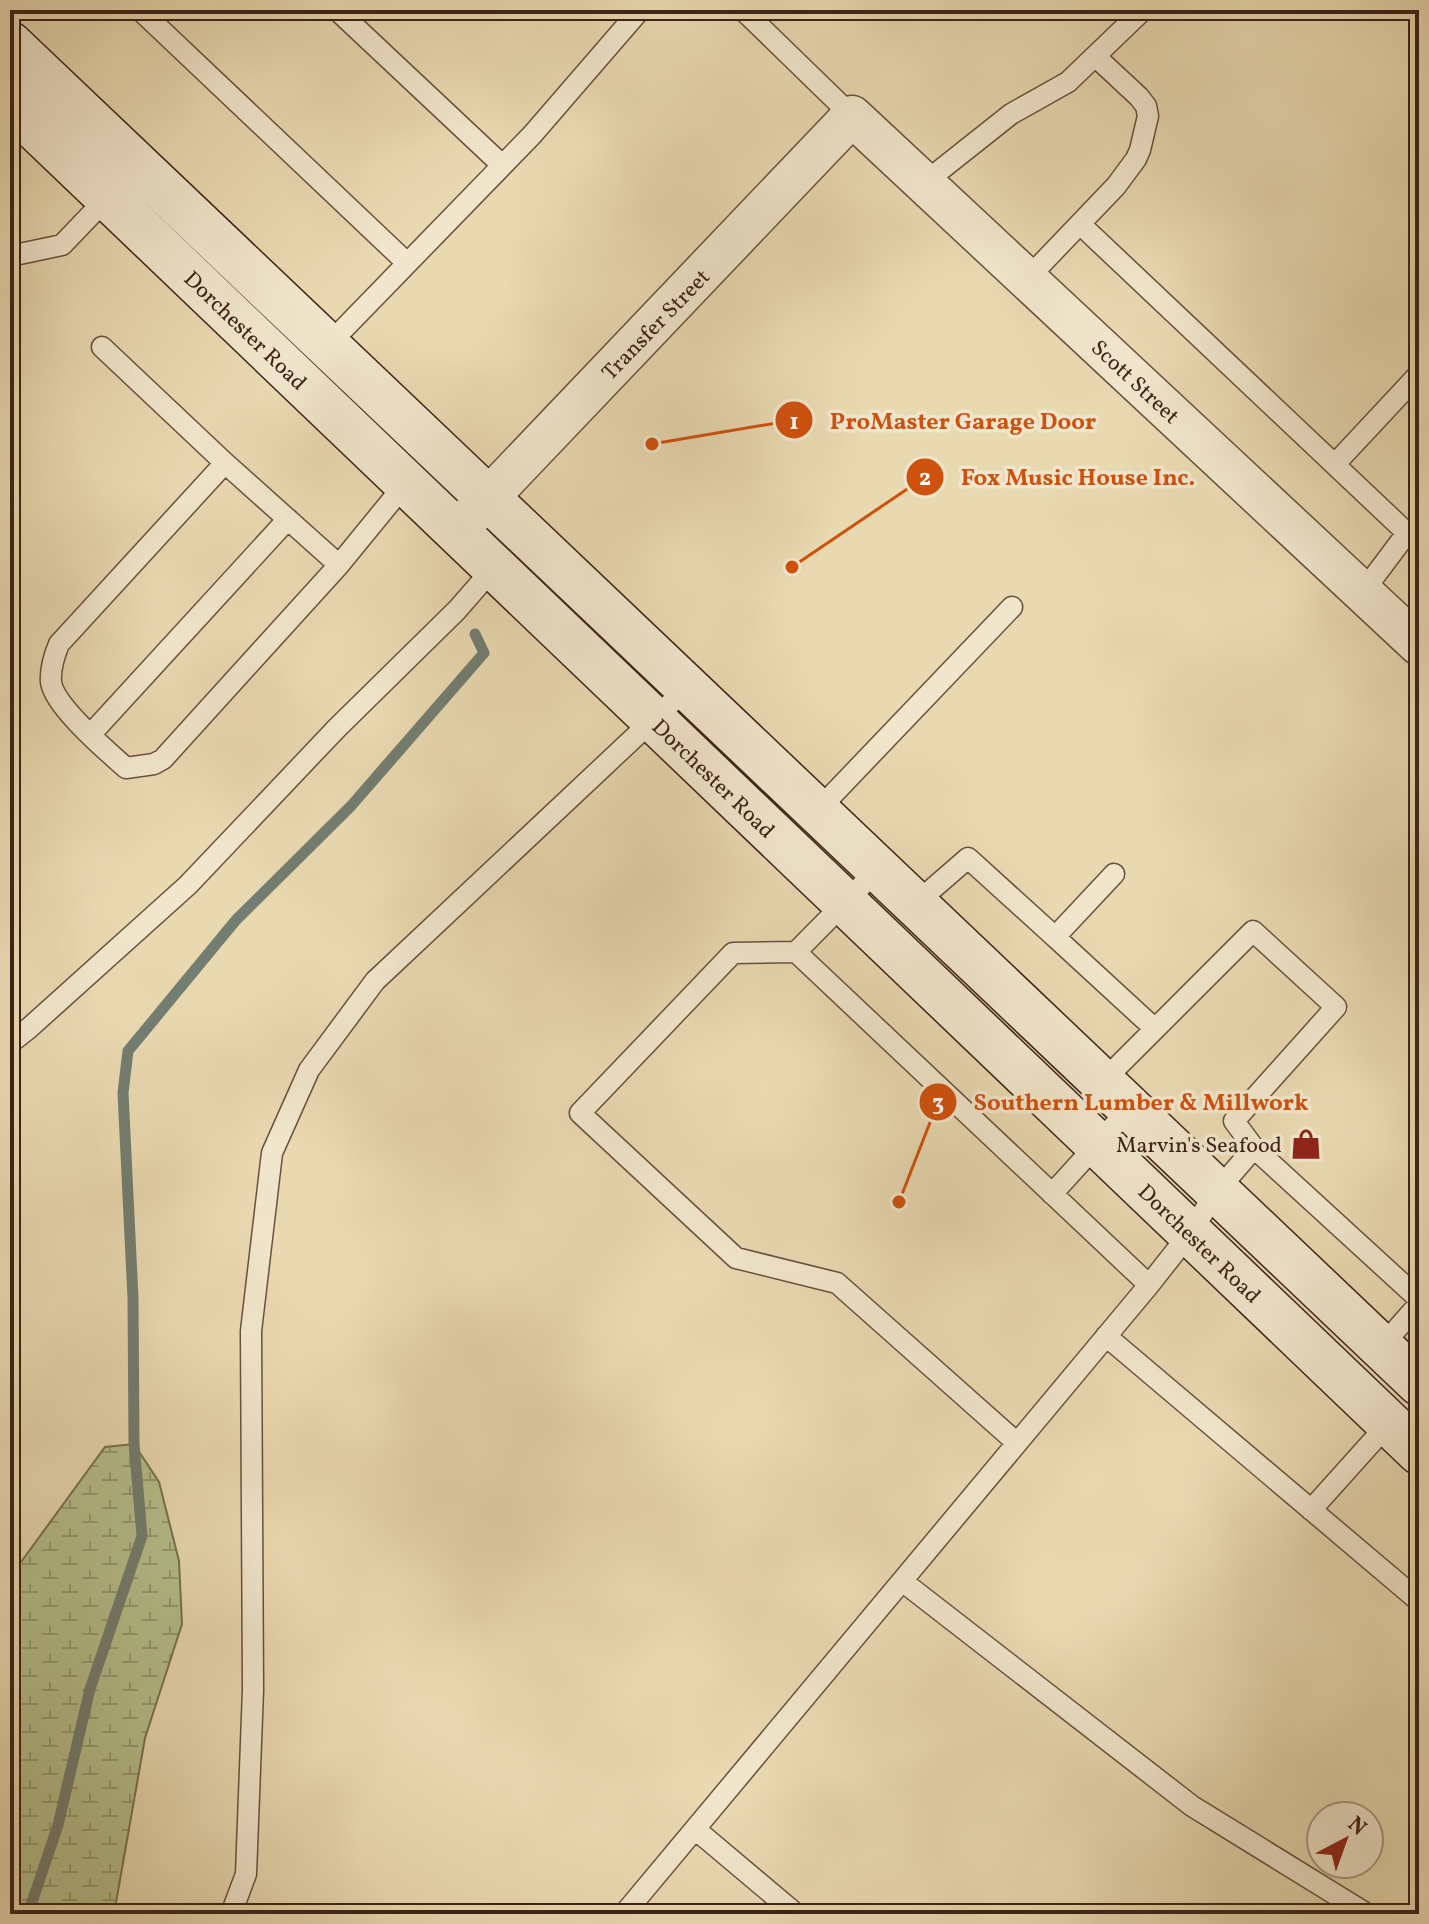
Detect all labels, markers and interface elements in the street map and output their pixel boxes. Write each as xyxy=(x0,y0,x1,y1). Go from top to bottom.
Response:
street label: Transfer Street xyxy=(596,263,718,388)
street label: Dorchester Road xyxy=(176,265,313,399)
street label: Scott Street xyxy=(1083,334,1186,432)
callout: ProMaster Garage Door xyxy=(774,396,1113,444)
text: 1 xyxy=(789,406,799,440)
text: ProMaster Garage Door xyxy=(830,406,1096,440)
callout: Fox Music House Inc. xyxy=(905,453,1211,501)
text: 2 xyxy=(919,462,931,496)
text: Fox Music House Inc. xyxy=(961,462,1195,496)
street label: Dorchester Road xyxy=(644,713,781,847)
callout: Southern Lumber & Millwork xyxy=(918,1078,1325,1126)
text: 3 xyxy=(932,1087,944,1121)
text: Southern Lumber & Millwork xyxy=(974,1087,1309,1121)
shop icon: Marvin's Seafood xyxy=(1289,1127,1323,1161)
place label: Marvin's Seafood xyxy=(1116,1131,1282,1162)
street label: Dorchester Road xyxy=(1130,1178,1267,1312)
north arrow xyxy=(1305,1800,1385,1880)
text: N xyxy=(1340,1810,1373,1844)

